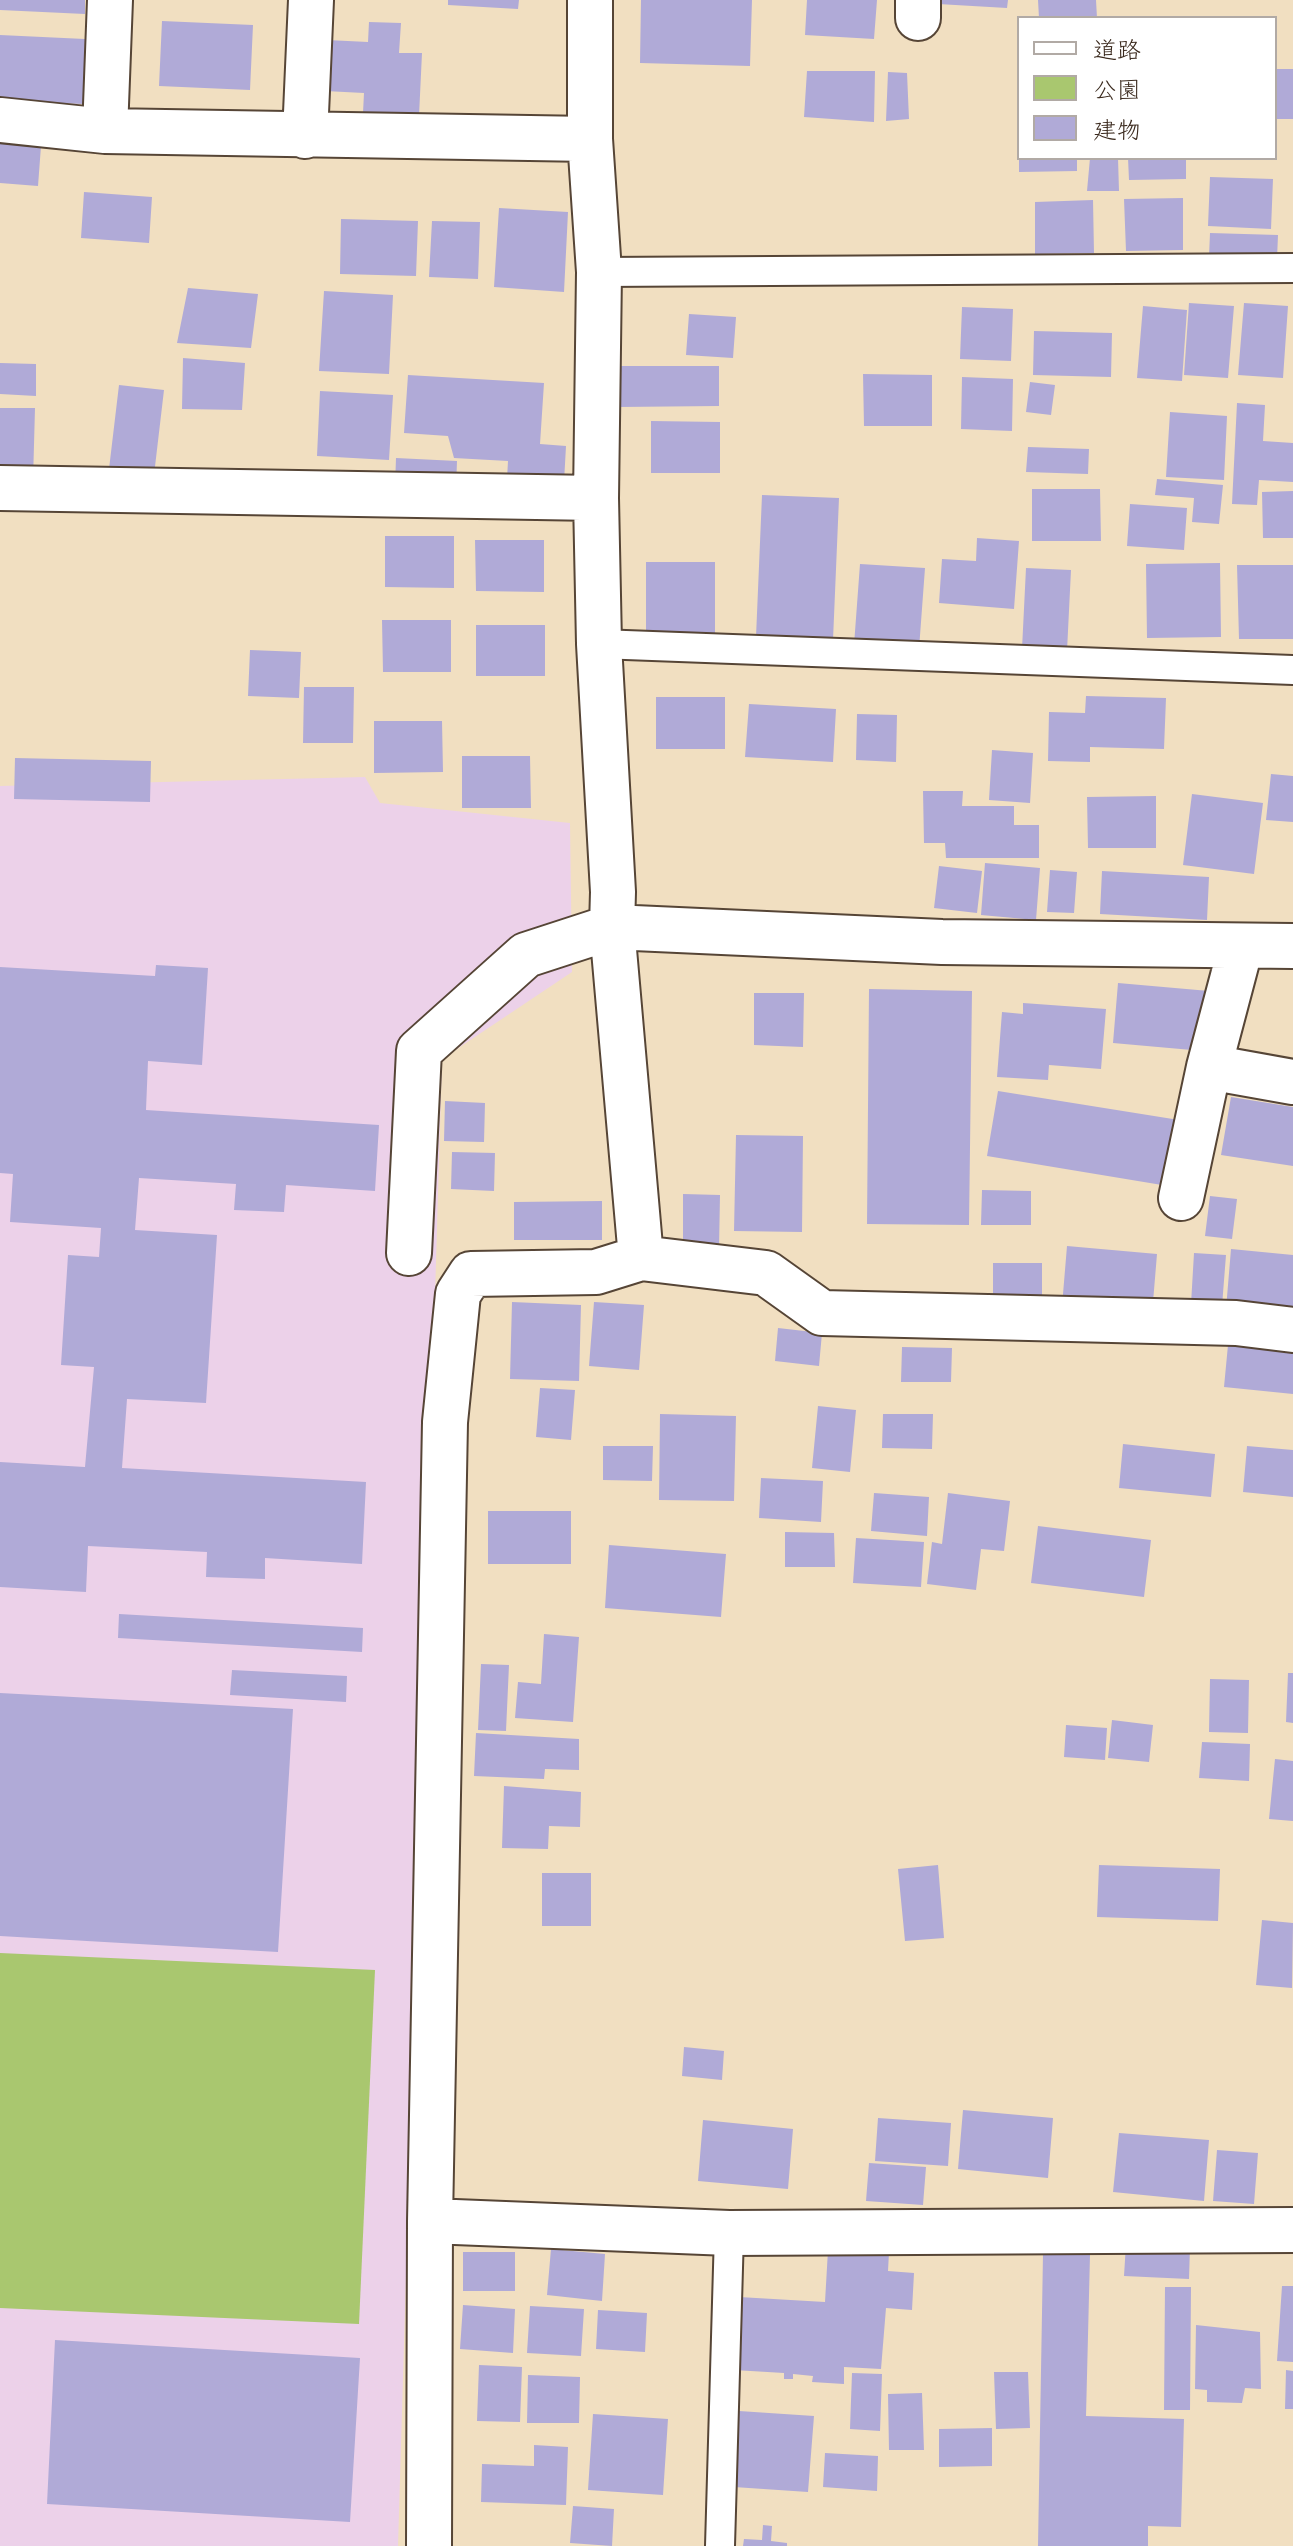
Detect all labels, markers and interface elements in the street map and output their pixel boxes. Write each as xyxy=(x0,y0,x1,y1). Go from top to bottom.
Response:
legend xyxy=(1017,16,1277,160)
text: 道路 xyxy=(1093,34,1141,66)
text: 公園 xyxy=(1093,74,1141,106)
text: 建物 xyxy=(1093,114,1141,146)

